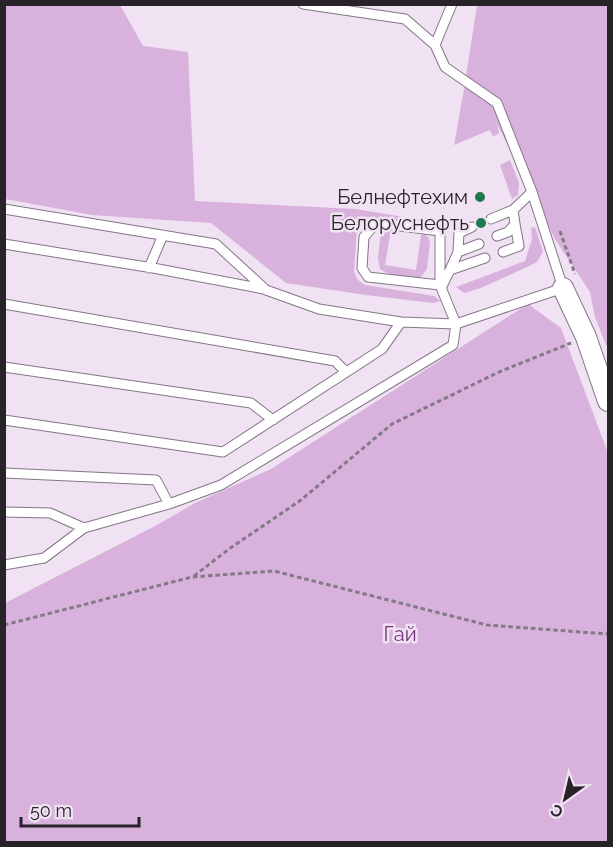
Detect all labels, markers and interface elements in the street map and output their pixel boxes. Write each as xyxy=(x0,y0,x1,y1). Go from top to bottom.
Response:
place label: Белнефтехим xyxy=(337,185,468,209)
marker: Белнефтехим xyxy=(473,190,487,204)
place label: Белоруснефть xyxy=(331,211,469,235)
marker: Белоруснефть xyxy=(474,216,488,230)
park label: Гай xyxy=(383,622,417,646)
north arrow xyxy=(535,769,595,829)
scale bar xyxy=(21,790,140,828)
text: 50 m xyxy=(30,800,72,821)
text: С xyxy=(547,800,567,822)

